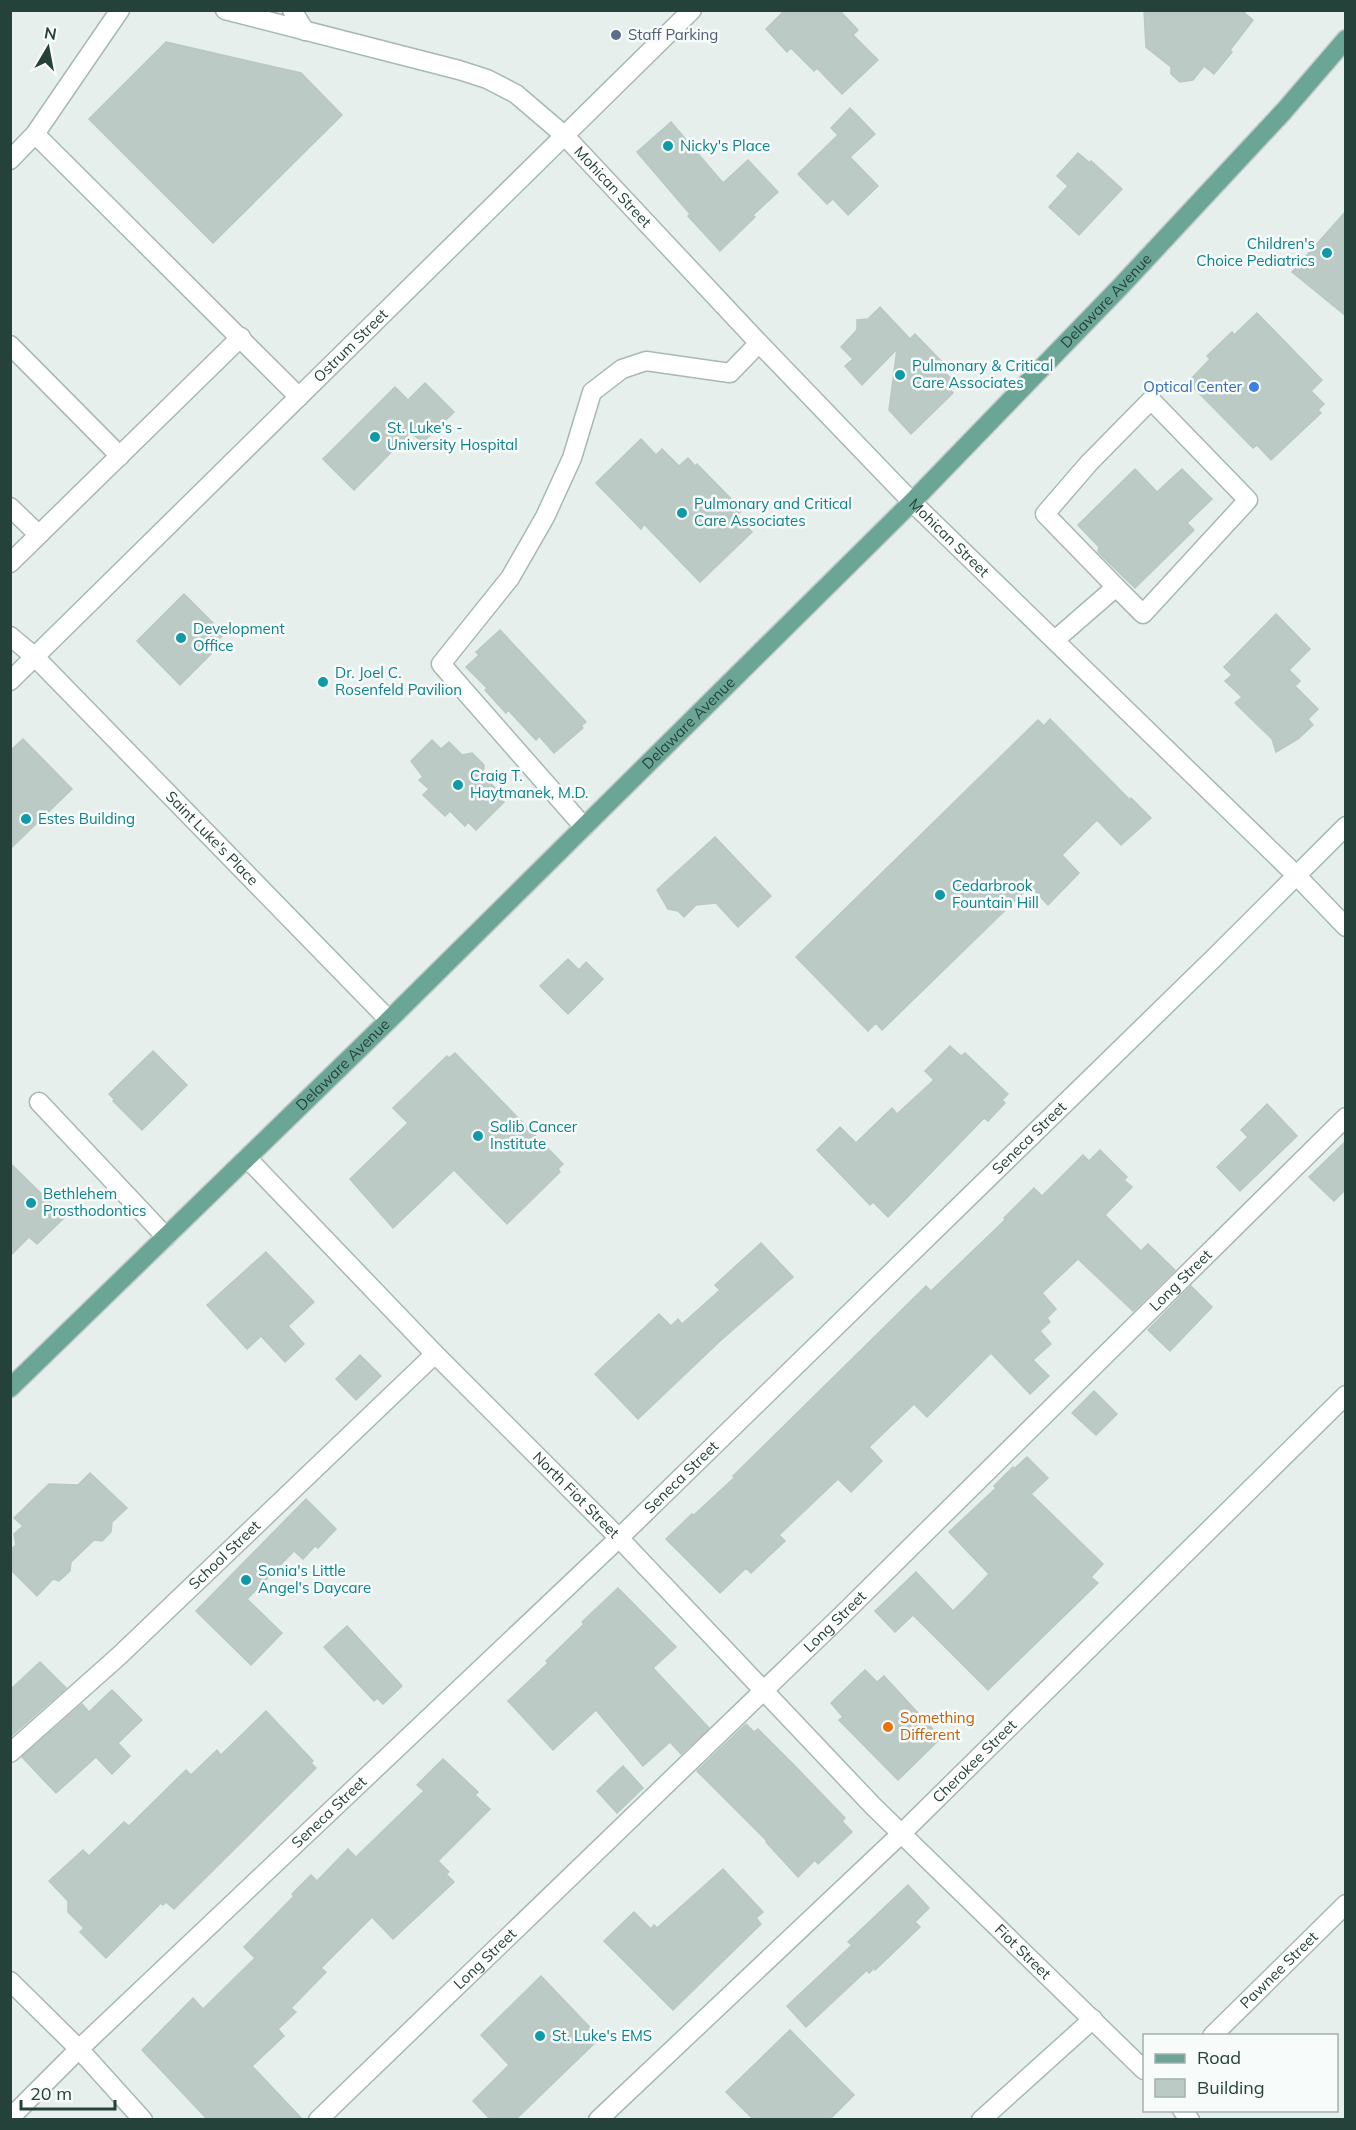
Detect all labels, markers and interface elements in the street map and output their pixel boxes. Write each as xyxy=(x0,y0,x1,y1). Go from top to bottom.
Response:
north arrow xyxy=(18,18,78,78)
text: N xyxy=(43,22,58,44)
place label: Staff Parking xyxy=(628,25,718,44)
marker: Staff Parking xyxy=(609,28,623,42)
place label: Nicky's Place xyxy=(680,136,770,155)
marker: Nicky's Place xyxy=(661,139,675,153)
street label: Mohican Street xyxy=(570,142,656,231)
place label: Children's Choice Pediatrics xyxy=(1196,234,1315,270)
marker: Children's Choice Pediatrics xyxy=(1320,246,1334,260)
street label: Delaware Avenue xyxy=(1056,249,1155,352)
street label: Ostrum Street xyxy=(309,305,392,386)
place label: Pulmonary & Critical Care Associates xyxy=(912,356,1053,392)
marker: Pulmonary & Critical Care Associates xyxy=(893,368,907,382)
place label: Optical Center xyxy=(1143,377,1243,396)
marker: Optical Center xyxy=(1247,380,1261,394)
place label: St. Luke's - University Hospital xyxy=(387,418,518,454)
marker: St. Luke's - University Hospital xyxy=(368,430,382,444)
place label: Pulmonary and Critical Care Associates xyxy=(694,494,852,530)
street label: Mohican Street xyxy=(905,494,993,581)
marker: Pulmonary and Critical Care Associates xyxy=(675,506,689,520)
place label: Development Office xyxy=(193,619,285,655)
marker: Development Office xyxy=(174,631,188,645)
place label: Dr. Joel C. Rosenfeld Pavilion xyxy=(335,663,462,699)
street label: Delaware Avenue xyxy=(638,673,739,773)
marker: Dr. Joel C. Rosenfeld Pavilion xyxy=(316,675,330,689)
place label: Craig T. Haytmanek, M.D. xyxy=(470,766,588,802)
marker: Craig T. Haytmanek, M.D. xyxy=(451,778,465,792)
street label: Saint Luke's Place xyxy=(162,787,263,889)
place label: Estes Building xyxy=(38,809,135,828)
marker: Estes Building xyxy=(19,812,33,826)
place label: Cedarbrook Fountain Hill xyxy=(952,876,1039,912)
marker: Cedarbrook Fountain Hill xyxy=(933,888,947,902)
street label: Delaware Avenue xyxy=(292,1015,393,1114)
street label: Seneca Street xyxy=(988,1097,1070,1178)
place label: Salib Cancer Institute xyxy=(490,1117,578,1153)
marker: Salib Cancer Institute xyxy=(471,1129,485,1143)
place label: Bethlehem Prosthodontics xyxy=(43,1184,147,1220)
marker: Bethlehem Prosthodontics xyxy=(24,1196,38,1210)
street label: Long Street xyxy=(1145,1245,1216,1315)
street label: Seneca Street xyxy=(640,1436,722,1517)
street label: North Fiot Street xyxy=(529,1447,624,1542)
street label: School Street xyxy=(185,1516,264,1593)
place label: Sonia's Little Angel's Daycare xyxy=(258,1561,371,1597)
marker: Sonia's Little Angel's Daycare xyxy=(239,1573,253,1587)
street label: Long Street xyxy=(799,1587,870,1656)
place label: Something Different xyxy=(900,1708,975,1744)
street label: Cherokee Street xyxy=(928,1715,1020,1807)
marker: Something Different xyxy=(881,1720,895,1734)
street label: Seneca Street xyxy=(287,1772,370,1852)
street label: Fiot Street xyxy=(991,1920,1055,1983)
street label: Long Street xyxy=(449,1924,520,1993)
street label: Pawnee Street xyxy=(1236,1927,1322,2012)
place label: St. Luke's EMS xyxy=(552,2026,652,2045)
marker: St. Luke's EMS xyxy=(533,2029,547,2043)
legend xyxy=(1143,2034,1338,2112)
text: Road xyxy=(1197,2046,1241,2069)
scale bar xyxy=(21,2073,116,2111)
text: Building xyxy=(1197,2076,1265,2099)
text: 20 m xyxy=(30,2082,72,2105)

